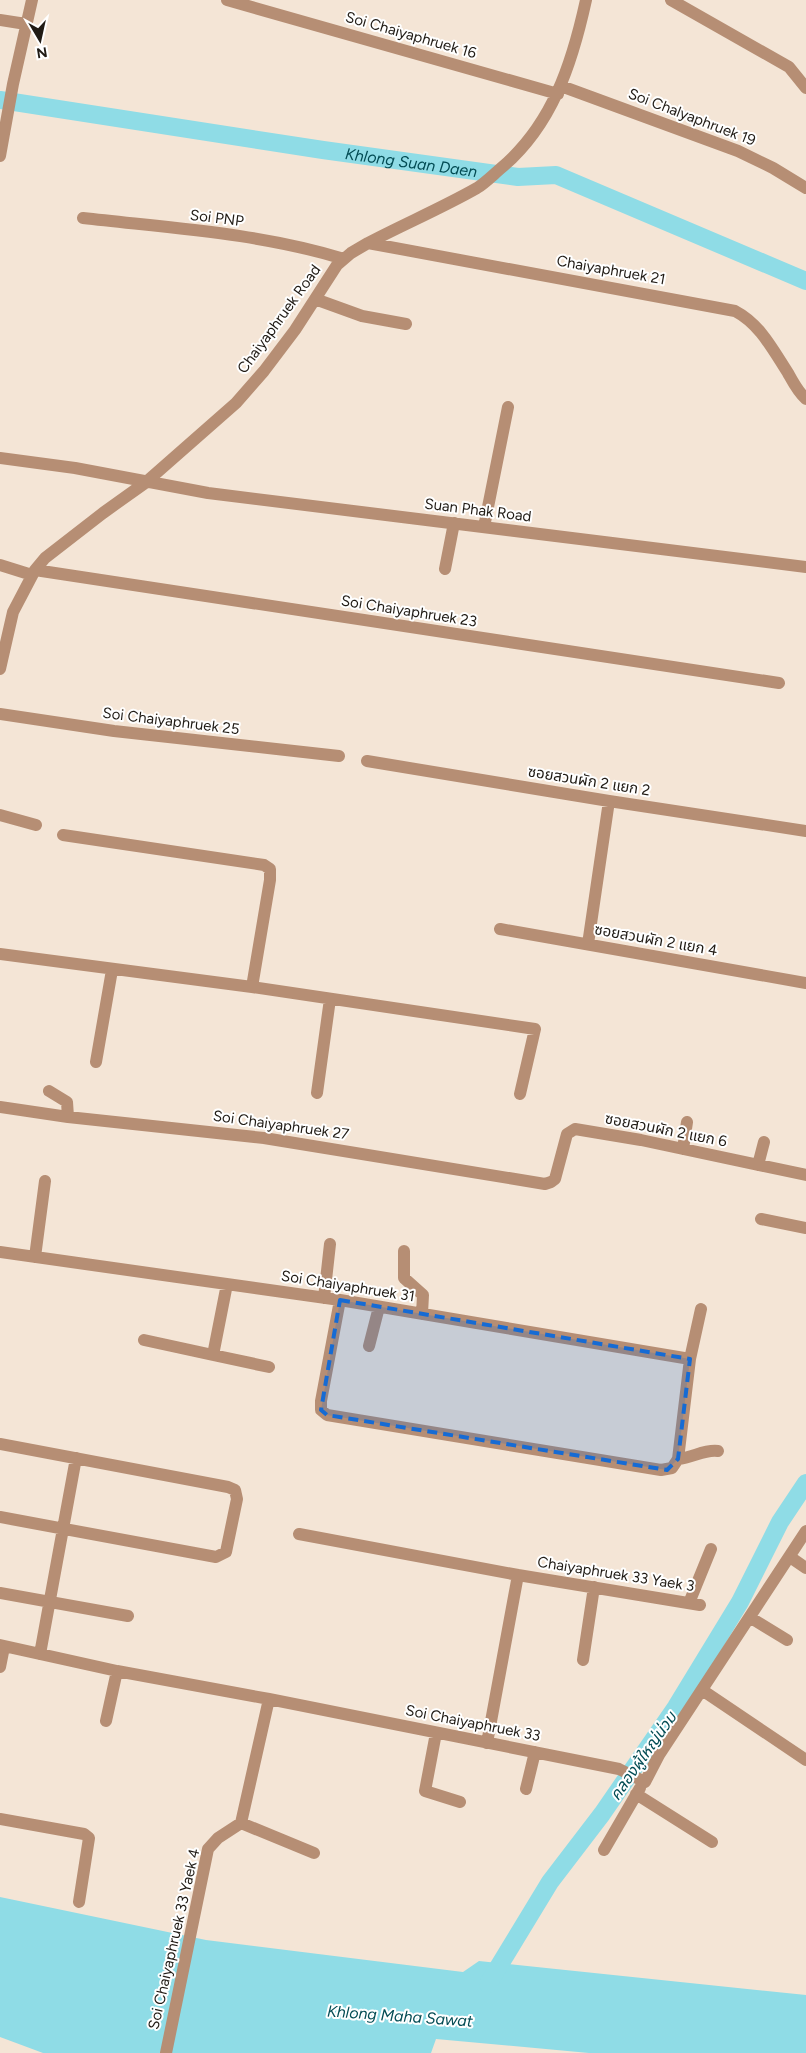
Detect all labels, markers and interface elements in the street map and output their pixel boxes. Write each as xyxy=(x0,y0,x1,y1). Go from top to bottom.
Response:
street label: Soi Chaiyaphruek 16 xyxy=(343,8,479,62)
north arrow xyxy=(15,15,65,65)
text: N xyxy=(35,43,49,62)
street label: Soi Chalyaphruek 19 xyxy=(626,84,758,150)
water label: Khlong Suan Daen xyxy=(344,144,479,181)
street label: Soi PNP xyxy=(189,206,245,230)
street label: Chaiyaphruek 21 xyxy=(555,252,667,288)
street label: Chaiyaphruek Road xyxy=(233,261,325,377)
street label: Suan Phak Road xyxy=(424,495,532,525)
street label: Soi Chaiyaphruek 23 xyxy=(340,591,478,631)
street label: Soi Chaiyaphruek 25 xyxy=(102,704,240,738)
street label: ซอยสวนผัก 2 แยก 2 xyxy=(527,762,651,800)
street label: ซอยสวนผัก 2 แยก 4 xyxy=(593,920,719,960)
street label: Soi Chaiyaphruek 27 xyxy=(212,1107,350,1143)
street label: ซอยสวนผัก 2 แยก 6 xyxy=(604,1109,729,1151)
street label: Soi Chaiyaphruek 31 xyxy=(280,1267,416,1305)
street label: Chaiyaphruek 33 Yaek 3 xyxy=(536,1553,696,1595)
street label: Soi Chaiyaphruek 33 xyxy=(404,1701,542,1745)
water label: คลองผู้ใหญ่น่วม xyxy=(606,1707,682,1804)
street label: Soi Chaiyaphruek 33 Yaek 4 xyxy=(144,1847,204,2031)
water label: Khlong Maha Sawat xyxy=(326,2001,474,2031)

